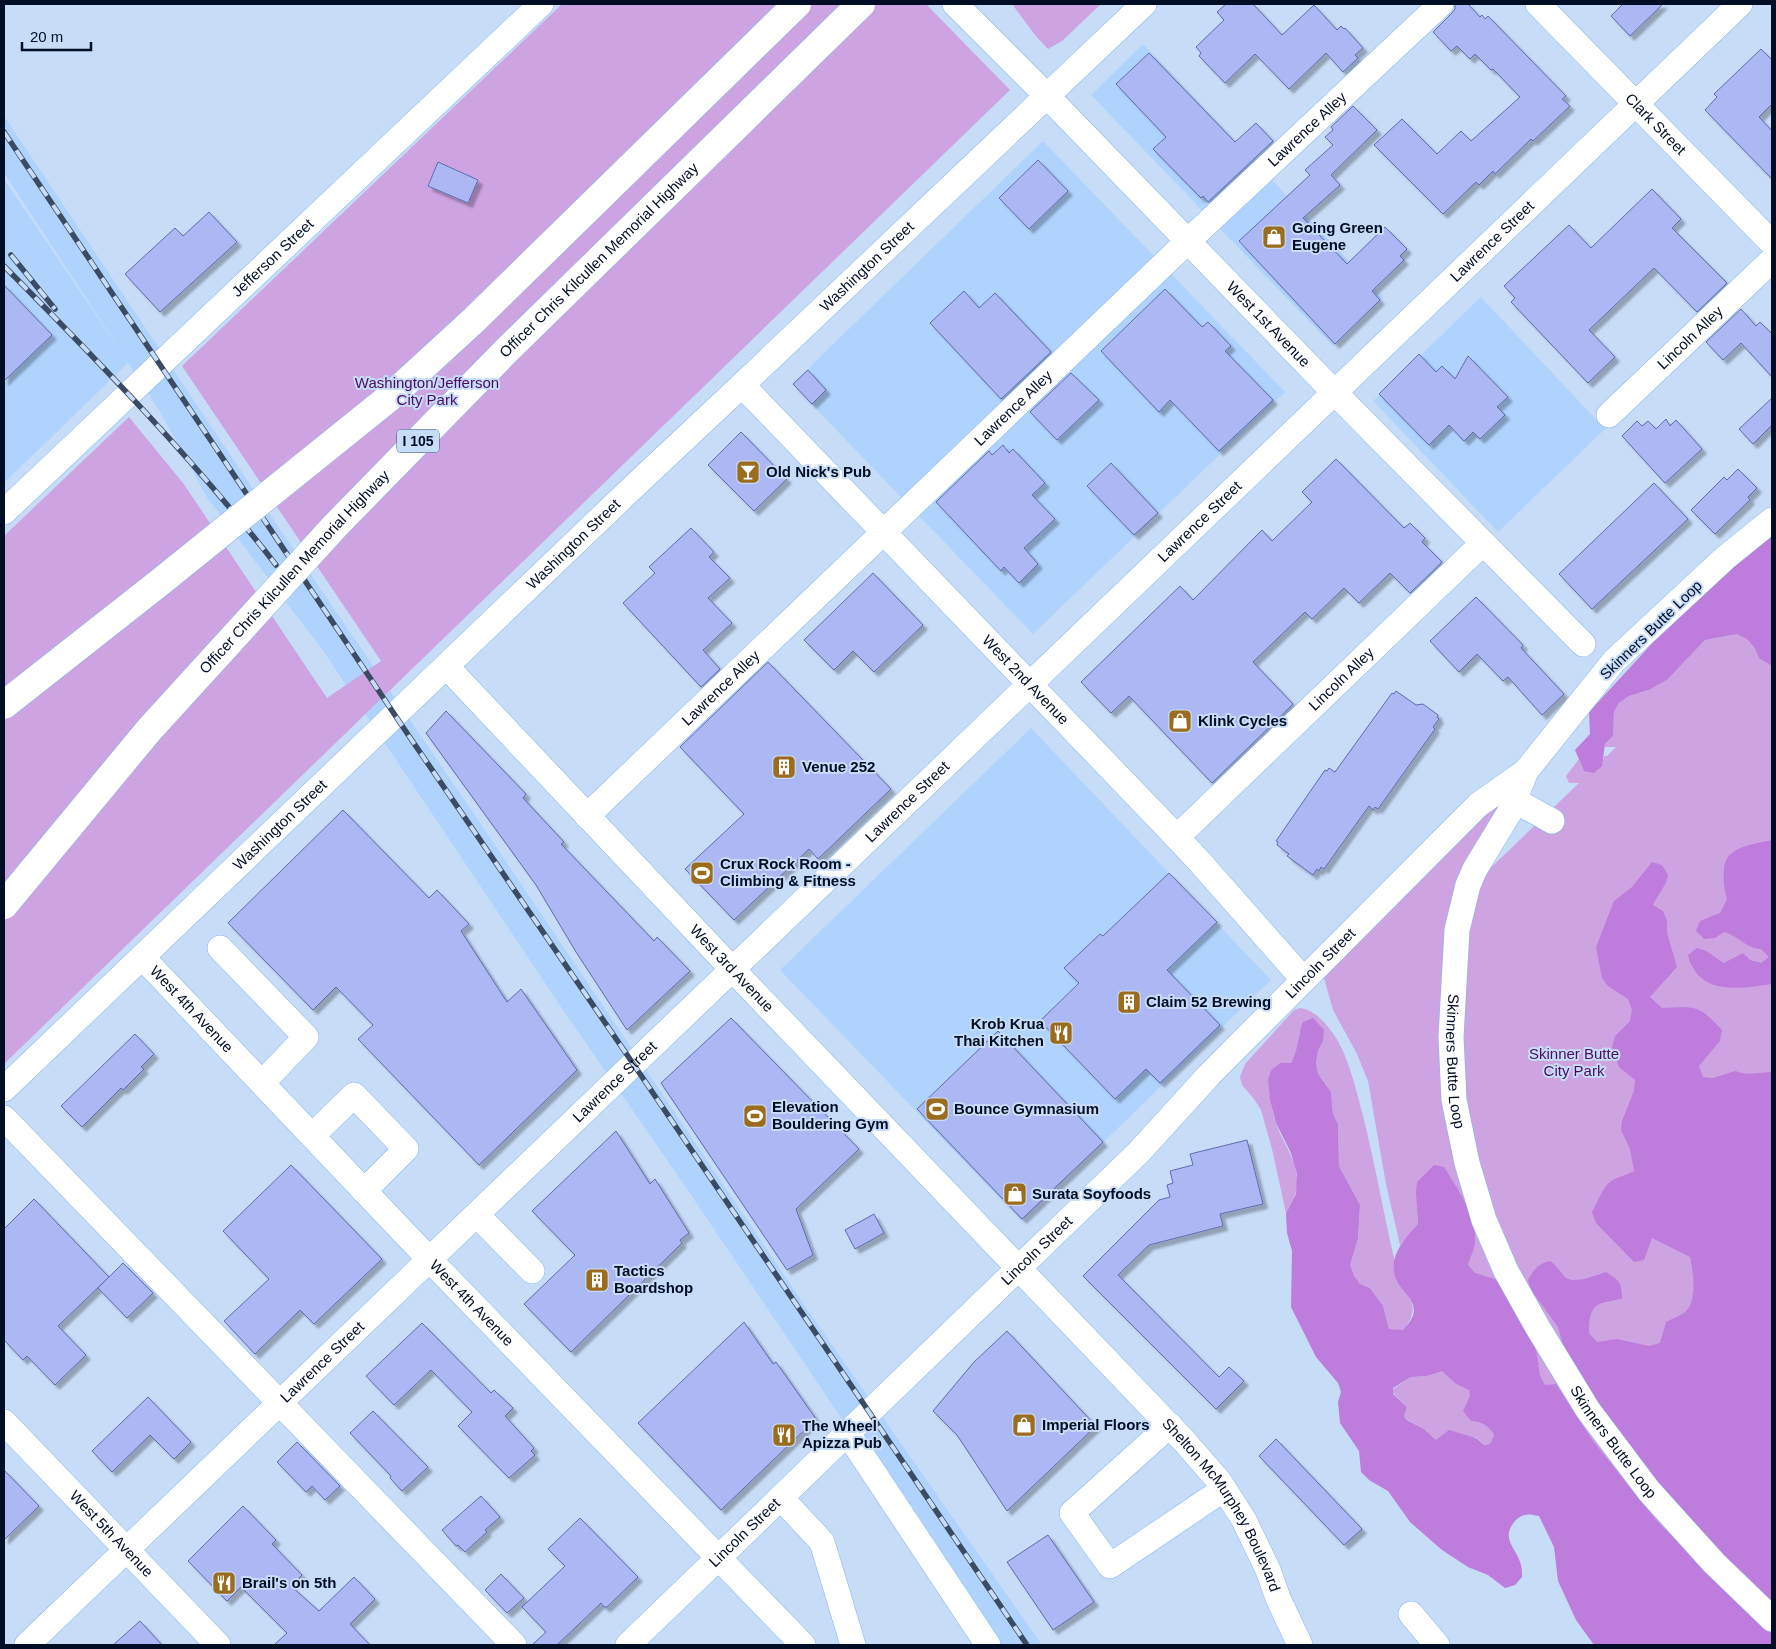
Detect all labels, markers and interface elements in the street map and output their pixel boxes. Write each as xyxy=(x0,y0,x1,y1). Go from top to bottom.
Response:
scale bar xyxy=(22,20,91,52)
text: 20 m xyxy=(30,28,63,45)
street label: Lawrence Alley xyxy=(1264,88,1350,170)
street label: Clark Street xyxy=(1622,89,1690,159)
street label: Officer Chris Kilcullen Memorial Highway xyxy=(496,159,702,361)
street label: Lawrence Street xyxy=(1446,197,1538,285)
street label: Jefferson Street xyxy=(228,214,317,300)
street label: Washington Street xyxy=(816,217,918,315)
place label: Going Green Eugene xyxy=(1292,219,1383,253)
shop icon: Going Green Eugene xyxy=(1261,224,1287,250)
street label: West 1st Avenue xyxy=(1224,278,1314,370)
street label: Lincoln Alley xyxy=(1654,302,1726,372)
street label: Lawrence Alley xyxy=(971,366,1056,449)
park label: Washington/Jefferson City Park xyxy=(355,374,499,408)
road number: I 105 xyxy=(397,430,439,452)
bar icon: Old Nick's Pub xyxy=(735,459,761,485)
place label: Old Nick's Pub xyxy=(766,463,871,480)
street label: Officer Chris Kilcullen Memorial Highway xyxy=(196,466,393,677)
street label: Lawrence Street xyxy=(1154,477,1245,565)
street label: Washington Street xyxy=(523,495,624,593)
street label: Skinners Butte Loop xyxy=(1596,577,1705,683)
street label: West 2nd Avenue xyxy=(979,631,1073,728)
street label: Lincoln Alley xyxy=(1305,643,1377,714)
street label: Lawrence Alley xyxy=(678,646,763,729)
shop icon: Klink Cycles xyxy=(1167,708,1193,734)
place label: Klink Cycles xyxy=(1198,712,1287,729)
building icon: Venue 252 xyxy=(771,754,797,780)
street label: Lawrence Street xyxy=(862,757,953,845)
place label: Venue 252 xyxy=(802,758,875,775)
street label: Washington Street xyxy=(229,775,331,873)
place label: Crux Rock Room - Climbing & Fitness xyxy=(720,855,856,889)
sports icon: Crux Rock Room - Climbing & Fitness xyxy=(689,860,715,886)
street label: West 3rd Avenue xyxy=(687,921,777,1015)
street label: Lincoln Street xyxy=(1282,924,1359,1001)
street label: West 4th Avenue xyxy=(147,962,237,1056)
building icon: Claim 52 Brewing xyxy=(1116,989,1142,1015)
place label: Claim 52 Brewing xyxy=(1146,993,1271,1010)
street label: Skinners Butte Loop xyxy=(1443,994,1469,1130)
place label: Krob Krua Thai Kitchen xyxy=(954,1015,1045,1049)
restaurant icon: Krob Krua Thai Kitchen xyxy=(1048,1020,1074,1046)
street label: Lawrence Street xyxy=(569,1037,660,1125)
park label: Skinner Butte City Park xyxy=(1529,1045,1619,1079)
sports icon: Bounce Gymnasium xyxy=(924,1096,950,1122)
place label: Elevation Bouldering Gym xyxy=(772,1098,889,1132)
place label: Bounce Gymnasium xyxy=(954,1100,1099,1117)
sports icon: Elevation Bouldering Gym xyxy=(742,1103,768,1129)
shop icon: Surata Soyfoods xyxy=(1002,1181,1028,1207)
place label: Surata Soyfoods xyxy=(1032,1185,1151,1202)
street label: Lincoln Street xyxy=(997,1212,1076,1288)
street label: West 4th Avenue xyxy=(427,1256,517,1349)
place label: Tactics Boardshop xyxy=(614,1262,693,1296)
building icon: Tactics Boardshop xyxy=(584,1267,610,1293)
street label: Lawrence Street xyxy=(277,1317,368,1406)
street label: Skinners Butte Loop xyxy=(1567,1382,1660,1501)
shop icon: Imperial Floors xyxy=(1011,1412,1037,1438)
street label: Shelton McMurphey Boulevard xyxy=(1159,1415,1284,1594)
place label: Imperial Floors xyxy=(1042,1416,1150,1433)
place label: The Wheel Apizza Pub xyxy=(802,1417,882,1451)
restaurant icon: The Wheel Apizza Pub xyxy=(771,1422,797,1448)
street label: West 5th Avenue xyxy=(66,1487,157,1580)
street label: Lincoln Street xyxy=(705,1494,784,1570)
restaurant icon: Brail's on 5th xyxy=(211,1570,237,1596)
place label: Brail's on 5th xyxy=(242,1574,336,1591)

